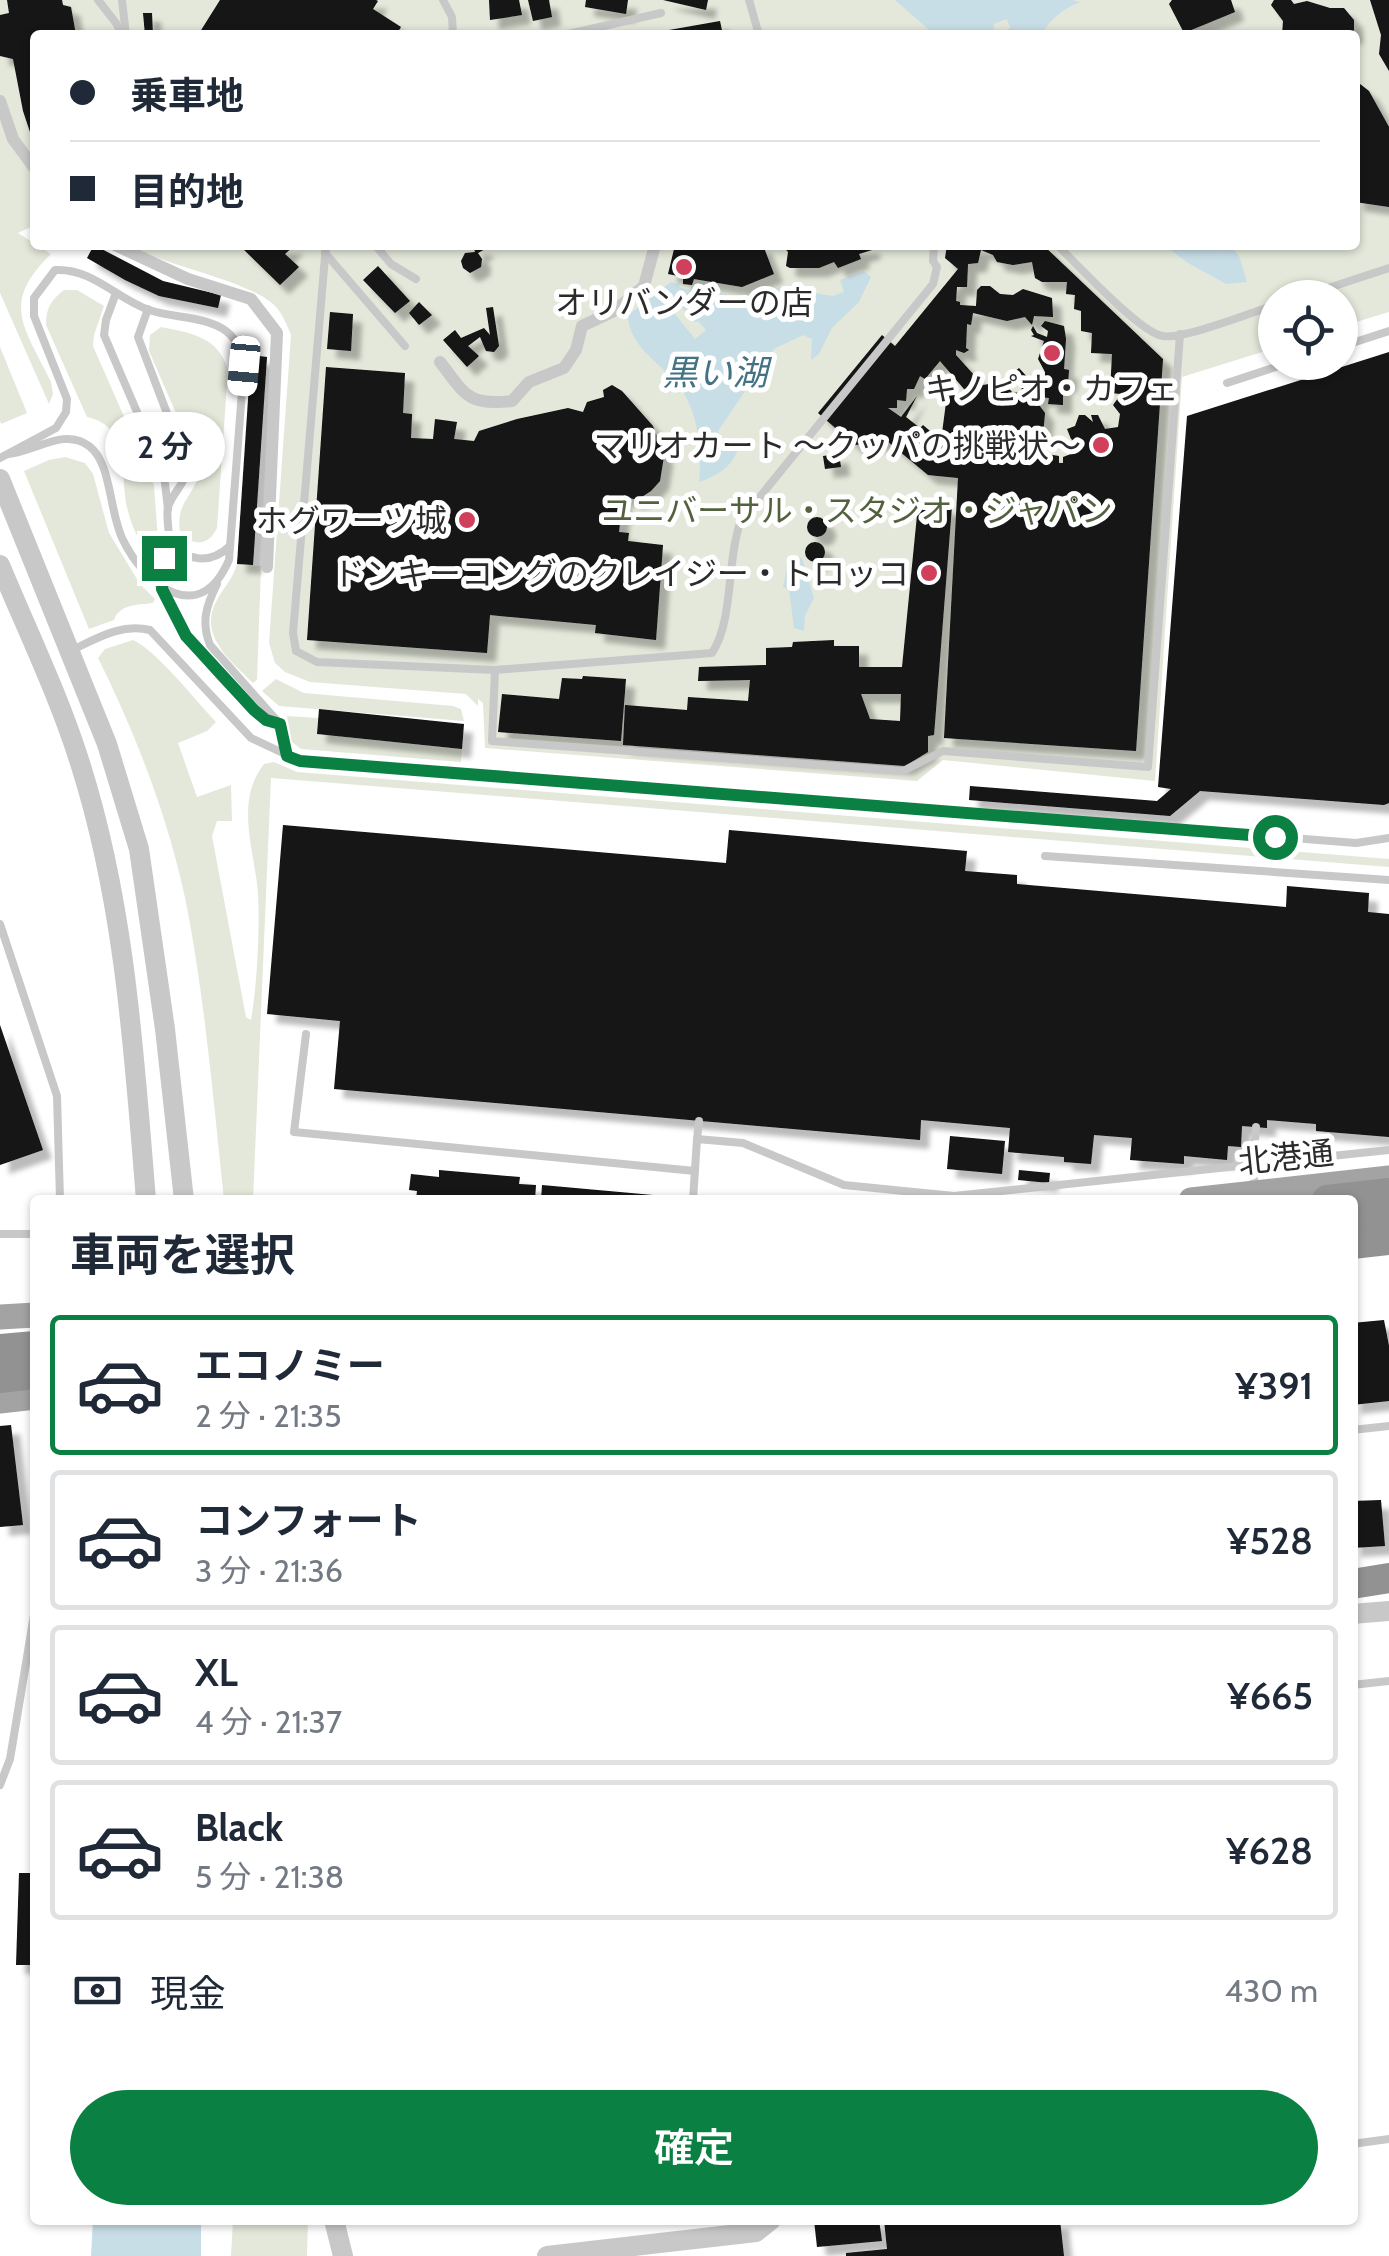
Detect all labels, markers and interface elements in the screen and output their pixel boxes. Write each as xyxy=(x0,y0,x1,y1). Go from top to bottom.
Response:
text: 乗車地 xyxy=(130,72,244,119)
text: 目的地 xyxy=(130,168,244,215)
marker: オリバンダーの店 xyxy=(673,256,695,278)
map controls xyxy=(1258,280,1358,380)
button: locate xyxy=(1258,280,1358,380)
place label: オリバンダーの店 xyxy=(555,283,813,322)
car xyxy=(226,335,262,397)
marker: キノピオ・カフェ xyxy=(1041,342,1063,364)
water label: 黒い湖 xyxy=(662,351,772,394)
place label: キノピオ・カフェ xyxy=(925,369,1179,408)
callout: 2 分 xyxy=(104,413,224,483)
place label: マリオカート ～クッパの挑戦状～ xyxy=(594,426,1081,465)
text: 2 分 xyxy=(137,427,193,466)
marker: マリオカート ～クッパの挑戦状～ xyxy=(1090,434,1112,456)
park label: ユニバーサル・スタジオ・ジャパン xyxy=(601,491,1113,530)
place label: ホグワーツ城 xyxy=(256,501,447,540)
marker: ホグワーツ城 xyxy=(456,509,478,531)
route end xyxy=(142,536,187,581)
place label: ドンキーコングのクレイジー・トロッコ xyxy=(333,554,909,593)
marker: ドンキーコングのクレイジー・トロッコ xyxy=(918,562,940,584)
route start xyxy=(1253,815,1298,860)
street label: 北港通 xyxy=(1236,1133,1336,1181)
text: 車両を選択 xyxy=(70,1228,295,1282)
icon: car xyxy=(75,1340,165,1430)
text: エコノミー xyxy=(195,1342,385,1389)
text: ¥391 xyxy=(1235,1362,1313,1409)
text: 2 分 · 21:35 xyxy=(195,1396,341,1435)
icon: car xyxy=(75,1495,165,1585)
text: コンフォート xyxy=(195,1497,422,1544)
text: ¥528 xyxy=(1227,1517,1313,1564)
text: 3 分 · 21:36 xyxy=(195,1551,343,1590)
text: XL xyxy=(195,1649,238,1696)
icon: car xyxy=(75,1650,165,1740)
text: ¥665 xyxy=(1227,1672,1313,1719)
text: 4 分 · 21:37 xyxy=(195,1702,342,1741)
text: Black xyxy=(195,1804,283,1851)
icon: car xyxy=(75,1805,165,1895)
text: ¥628 xyxy=(1226,1827,1313,1874)
text: 5 分 · 21:38 xyxy=(195,1857,344,1896)
icon: cash xyxy=(70,1963,125,2018)
text: 現金 xyxy=(150,1970,226,2017)
text: 430 m xyxy=(1225,1971,1318,2010)
button: 確定 xyxy=(70,2090,1318,2205)

